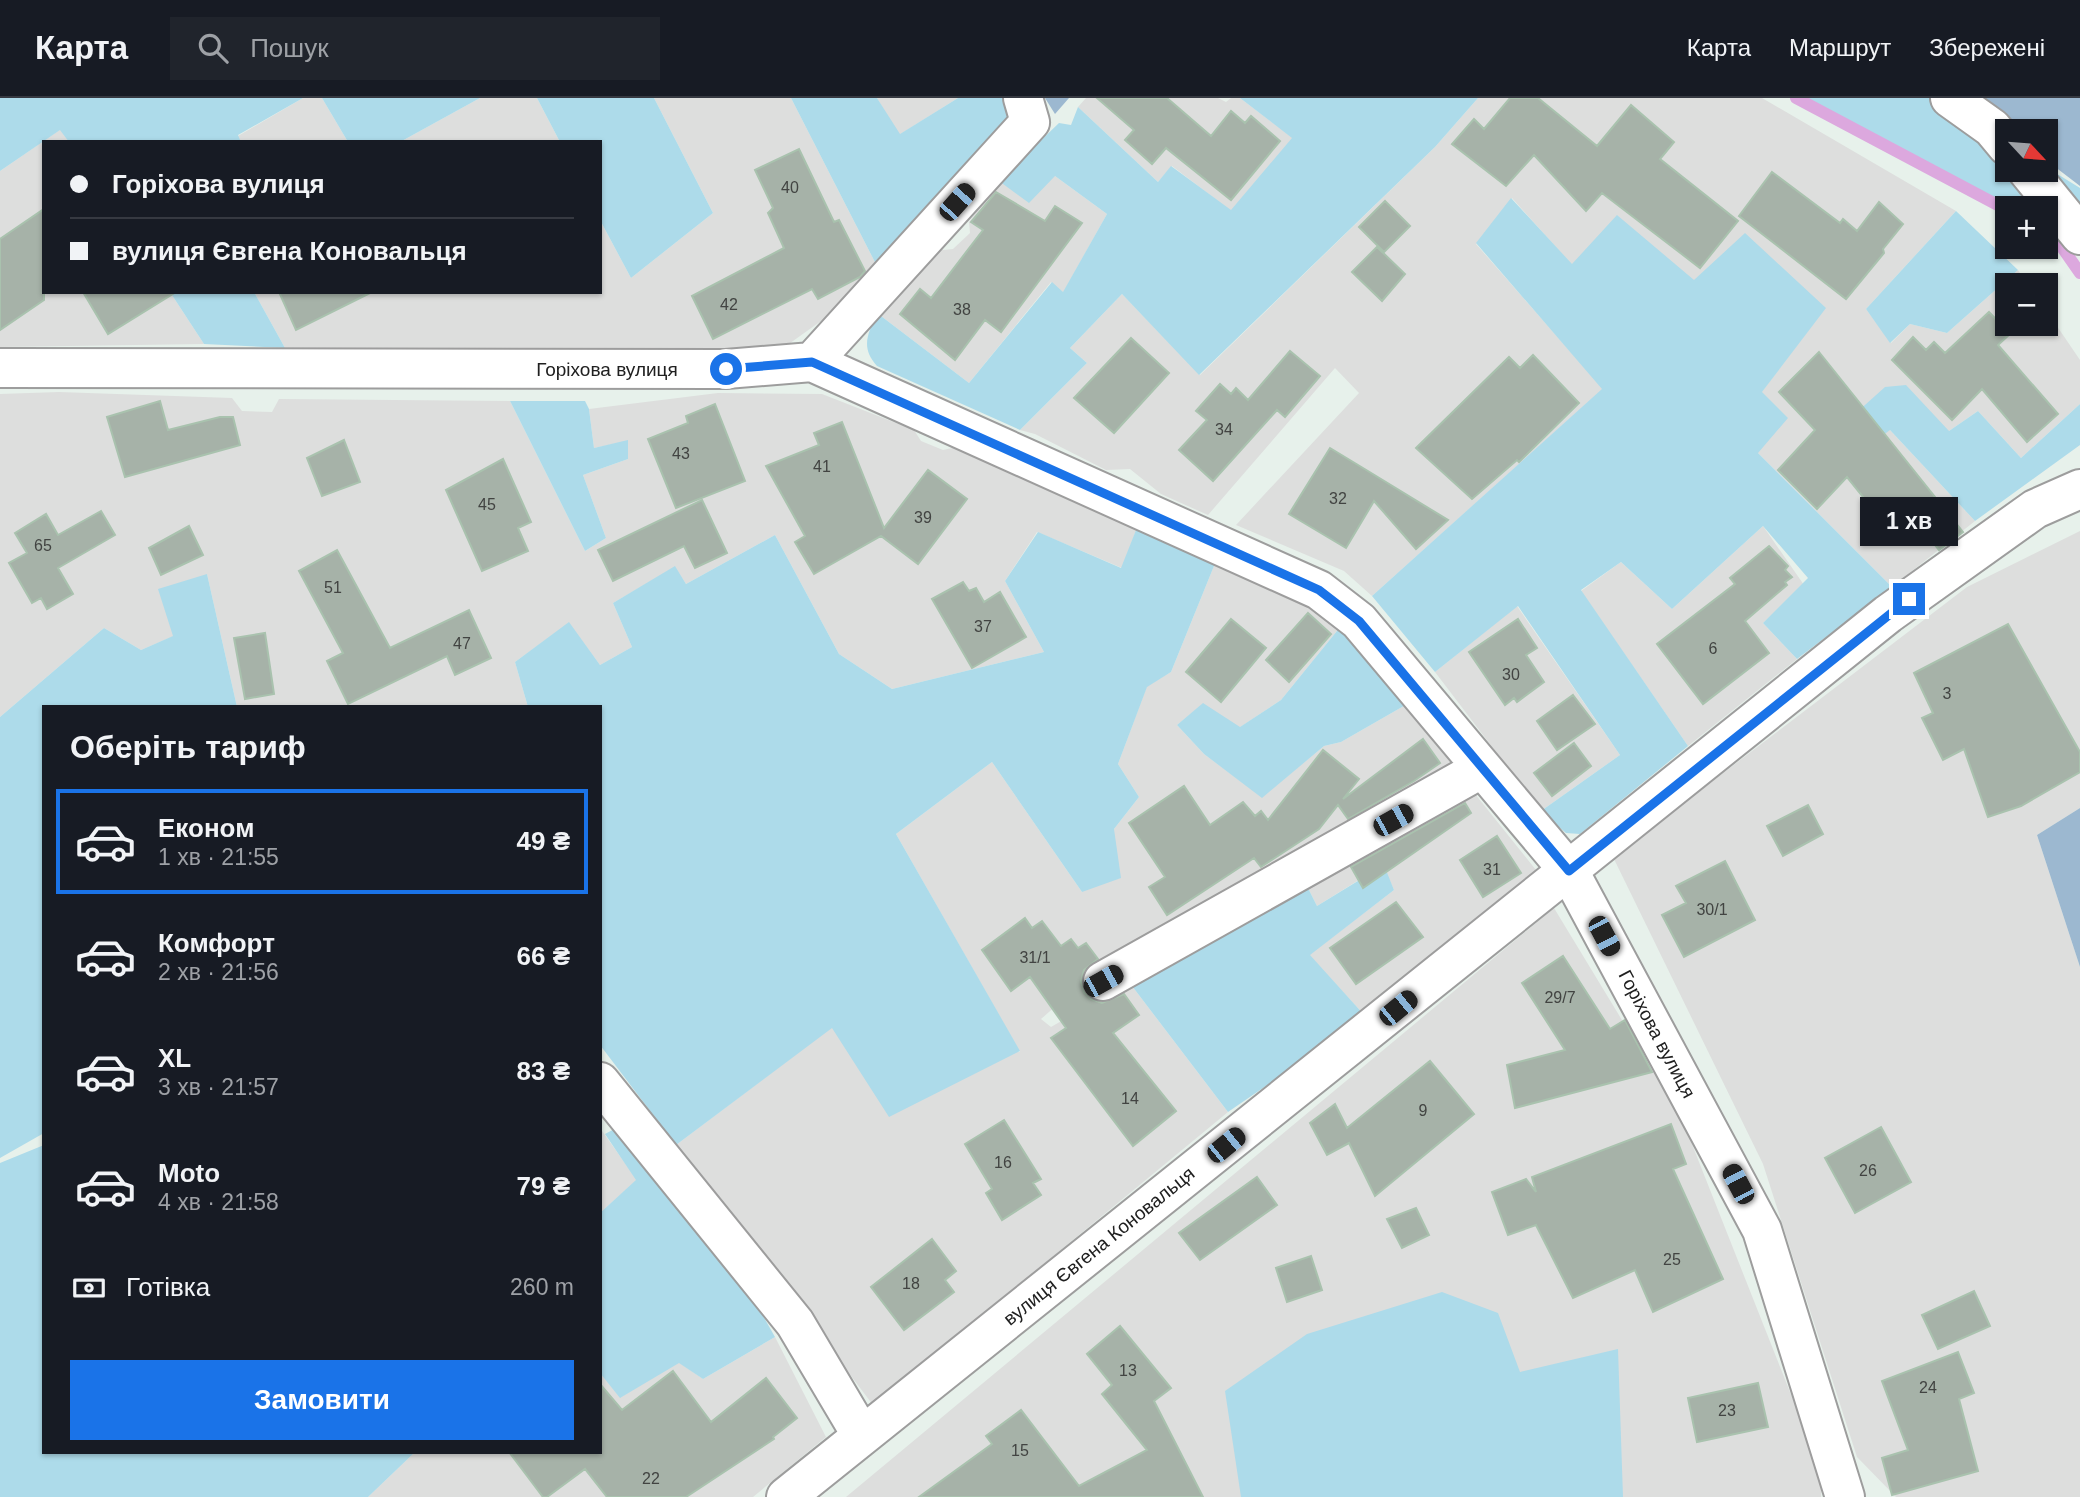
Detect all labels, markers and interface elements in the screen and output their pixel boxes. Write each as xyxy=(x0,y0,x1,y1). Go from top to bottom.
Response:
search box xyxy=(170,17,660,80)
text: Карта xyxy=(35,29,128,66)
icon: search xyxy=(194,29,232,67)
text: Пошук xyxy=(250,33,329,63)
text: Карта xyxy=(1687,34,1751,61)
text: Маршрут xyxy=(1789,34,1891,61)
text: Збережені xyxy=(1929,34,2045,61)
north arrow xyxy=(1995,119,2058,182)
map controls xyxy=(1995,119,2058,336)
text: Горіхова вулиця xyxy=(112,169,325,199)
house number: 40 xyxy=(781,179,799,196)
car xyxy=(936,179,979,225)
button: + xyxy=(1995,196,2058,259)
text: вулиця Євгена Коновальця xyxy=(112,236,467,266)
button: − xyxy=(1995,273,2058,336)
house number: 42 xyxy=(720,296,738,313)
house number: 38 xyxy=(953,301,971,318)
route start xyxy=(710,353,742,385)
street label: Горіхова вулиця xyxy=(536,359,678,380)
house number: 34 xyxy=(1215,421,1233,438)
house number: 43 xyxy=(672,445,690,462)
house number: 41 xyxy=(813,458,831,475)
house number: 32 xyxy=(1329,490,1347,507)
house number: 45 xyxy=(478,496,496,513)
callout: 1 хв xyxy=(1860,498,1958,546)
text: 1 хв xyxy=(1886,508,1932,534)
house number: 39 xyxy=(914,509,932,526)
house number: 65 xyxy=(34,537,52,554)
house number: 51 xyxy=(324,579,342,596)
route end xyxy=(1893,583,1925,615)
house number: 37 xyxy=(974,618,992,635)
house number: 47 xyxy=(453,635,471,652)
house number: 6 xyxy=(1709,640,1718,657)
house number: 30 xyxy=(1502,666,1520,683)
house number: 3 xyxy=(1943,685,1952,702)
text: Оберіть тариф xyxy=(70,729,306,765)
car xyxy=(1370,801,1417,839)
icon: car xyxy=(74,810,137,873)
text: Економ xyxy=(158,813,254,843)
text: 49 ₴ xyxy=(517,826,570,856)
text: 1 хв · 21:55 xyxy=(158,844,279,870)
house number: 31 xyxy=(1483,861,1501,878)
house number: 30/1 xyxy=(1696,901,1728,918)
car xyxy=(1585,913,1624,959)
icon: car xyxy=(74,925,137,988)
text: Комфорт xyxy=(158,928,275,958)
text: 66 ₴ xyxy=(517,941,570,971)
house number: 31/1 xyxy=(1019,949,1051,966)
text: 2 хв · 21:56 xyxy=(158,959,279,985)
car xyxy=(1080,962,1127,1000)
street label: Горіхова вулиця xyxy=(1614,967,1700,1101)
car xyxy=(1376,987,1421,1029)
house number: 29/7 xyxy=(1544,989,1576,1006)
icon: car xyxy=(74,1040,137,1103)
text: XL xyxy=(158,1043,191,1073)
text: 83 ₴ xyxy=(517,1056,570,1086)
text: 3 хв · 21:57 xyxy=(158,1074,279,1100)
house number: 14 xyxy=(1121,1090,1139,1107)
house number: 9 xyxy=(1419,1102,1428,1119)
car xyxy=(1204,1124,1249,1166)
house number: 16 xyxy=(994,1154,1012,1171)
icon: car xyxy=(74,1155,137,1218)
text: Moto xyxy=(158,1158,220,1188)
car xyxy=(1719,1161,1758,1207)
house number: 26 xyxy=(1859,1162,1877,1179)
street label: вулиця Євгена Коновальця xyxy=(999,1163,1199,1329)
text: 79 ₴ xyxy=(517,1171,570,1201)
text: 4 хв · 21:58 xyxy=(158,1189,279,1215)
house number: 25 xyxy=(1663,1251,1681,1268)
icon: cash xyxy=(70,1269,108,1307)
text: Готівка xyxy=(126,1272,210,1302)
text: 260 m xyxy=(510,1274,574,1300)
house number: 18 xyxy=(902,1275,920,1292)
button: Замовити xyxy=(70,1360,574,1440)
house number: 13 xyxy=(1119,1362,1137,1379)
house number: 24 xyxy=(1919,1379,1937,1396)
house number: 23 xyxy=(1718,1402,1736,1419)
house number: 15 xyxy=(1011,1442,1029,1459)
house number: 22 xyxy=(642,1470,660,1487)

